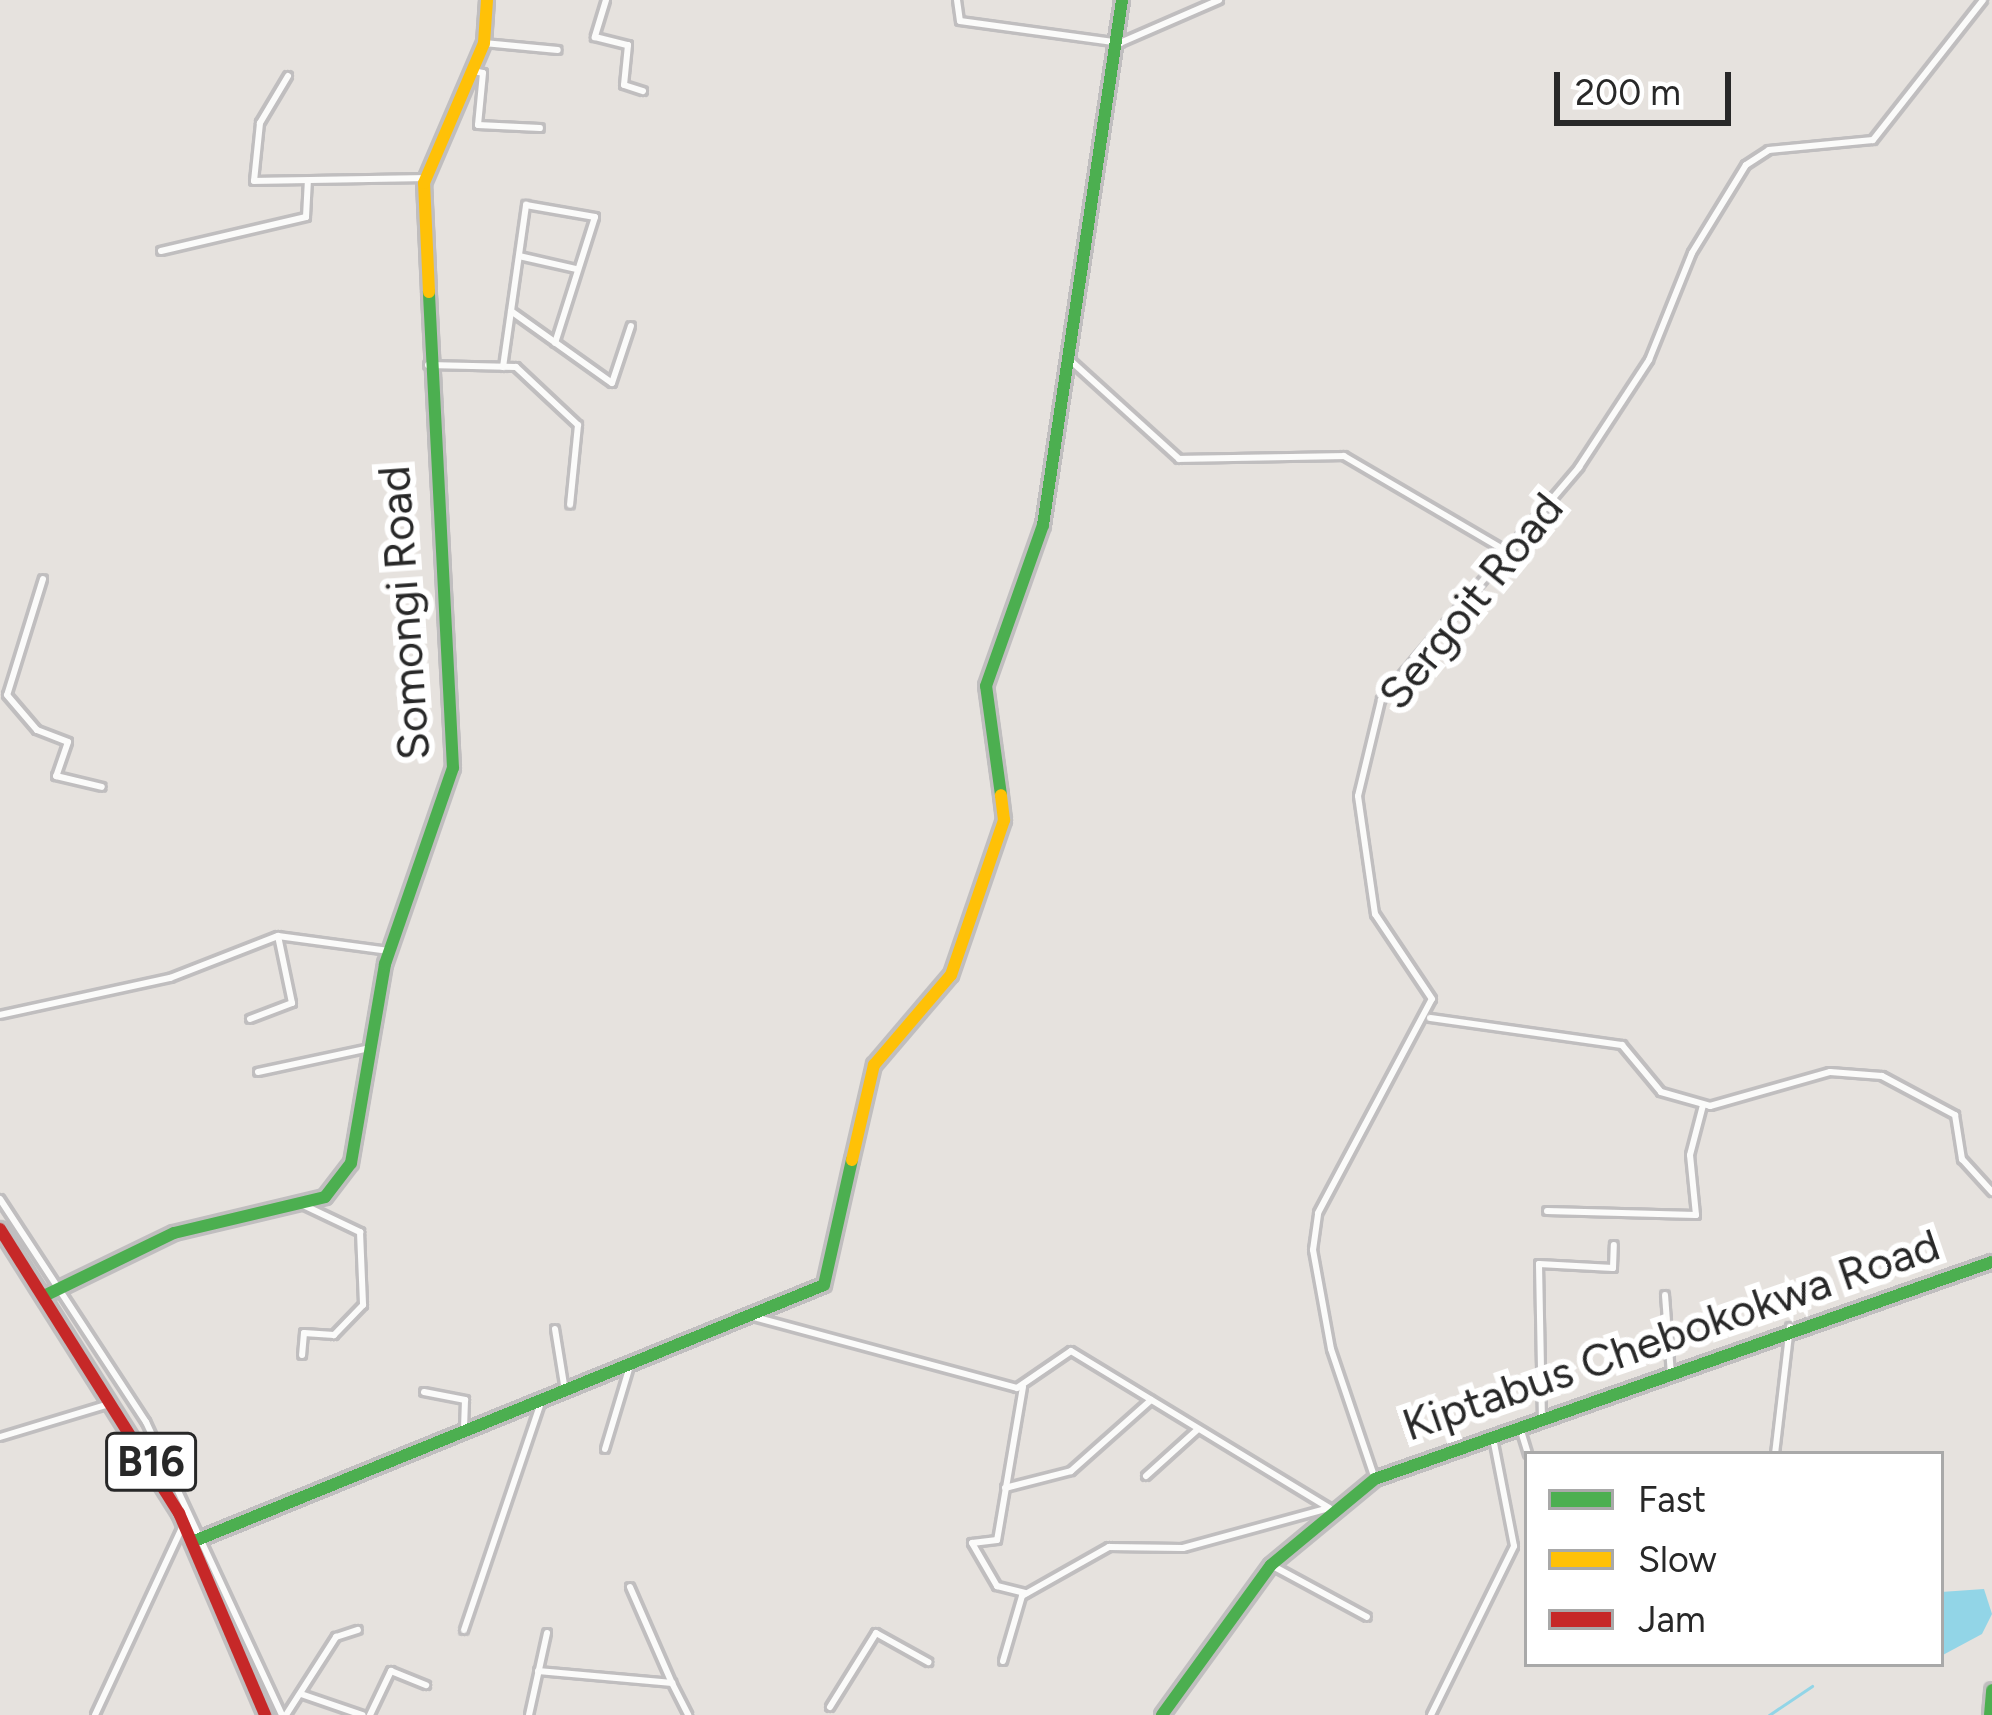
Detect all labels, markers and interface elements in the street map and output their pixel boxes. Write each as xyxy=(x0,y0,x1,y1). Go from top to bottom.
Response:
scale bar xyxy=(1560,48,1737,122)
text: 200 m xyxy=(1575,71,1681,114)
street label: Somongi Road xyxy=(367,464,441,762)
street label: Sergoit Road xyxy=(1368,482,1574,720)
street label: Kiptabus Chebokokwa Road xyxy=(1395,1218,1947,1452)
road number: B16 xyxy=(103,1426,199,1498)
legend xyxy=(1524,1451,1944,1667)
text: Fast xyxy=(1638,1478,1706,1521)
text: Slow xyxy=(1638,1538,1717,1581)
text: Jam xyxy=(1638,1598,1706,1641)

